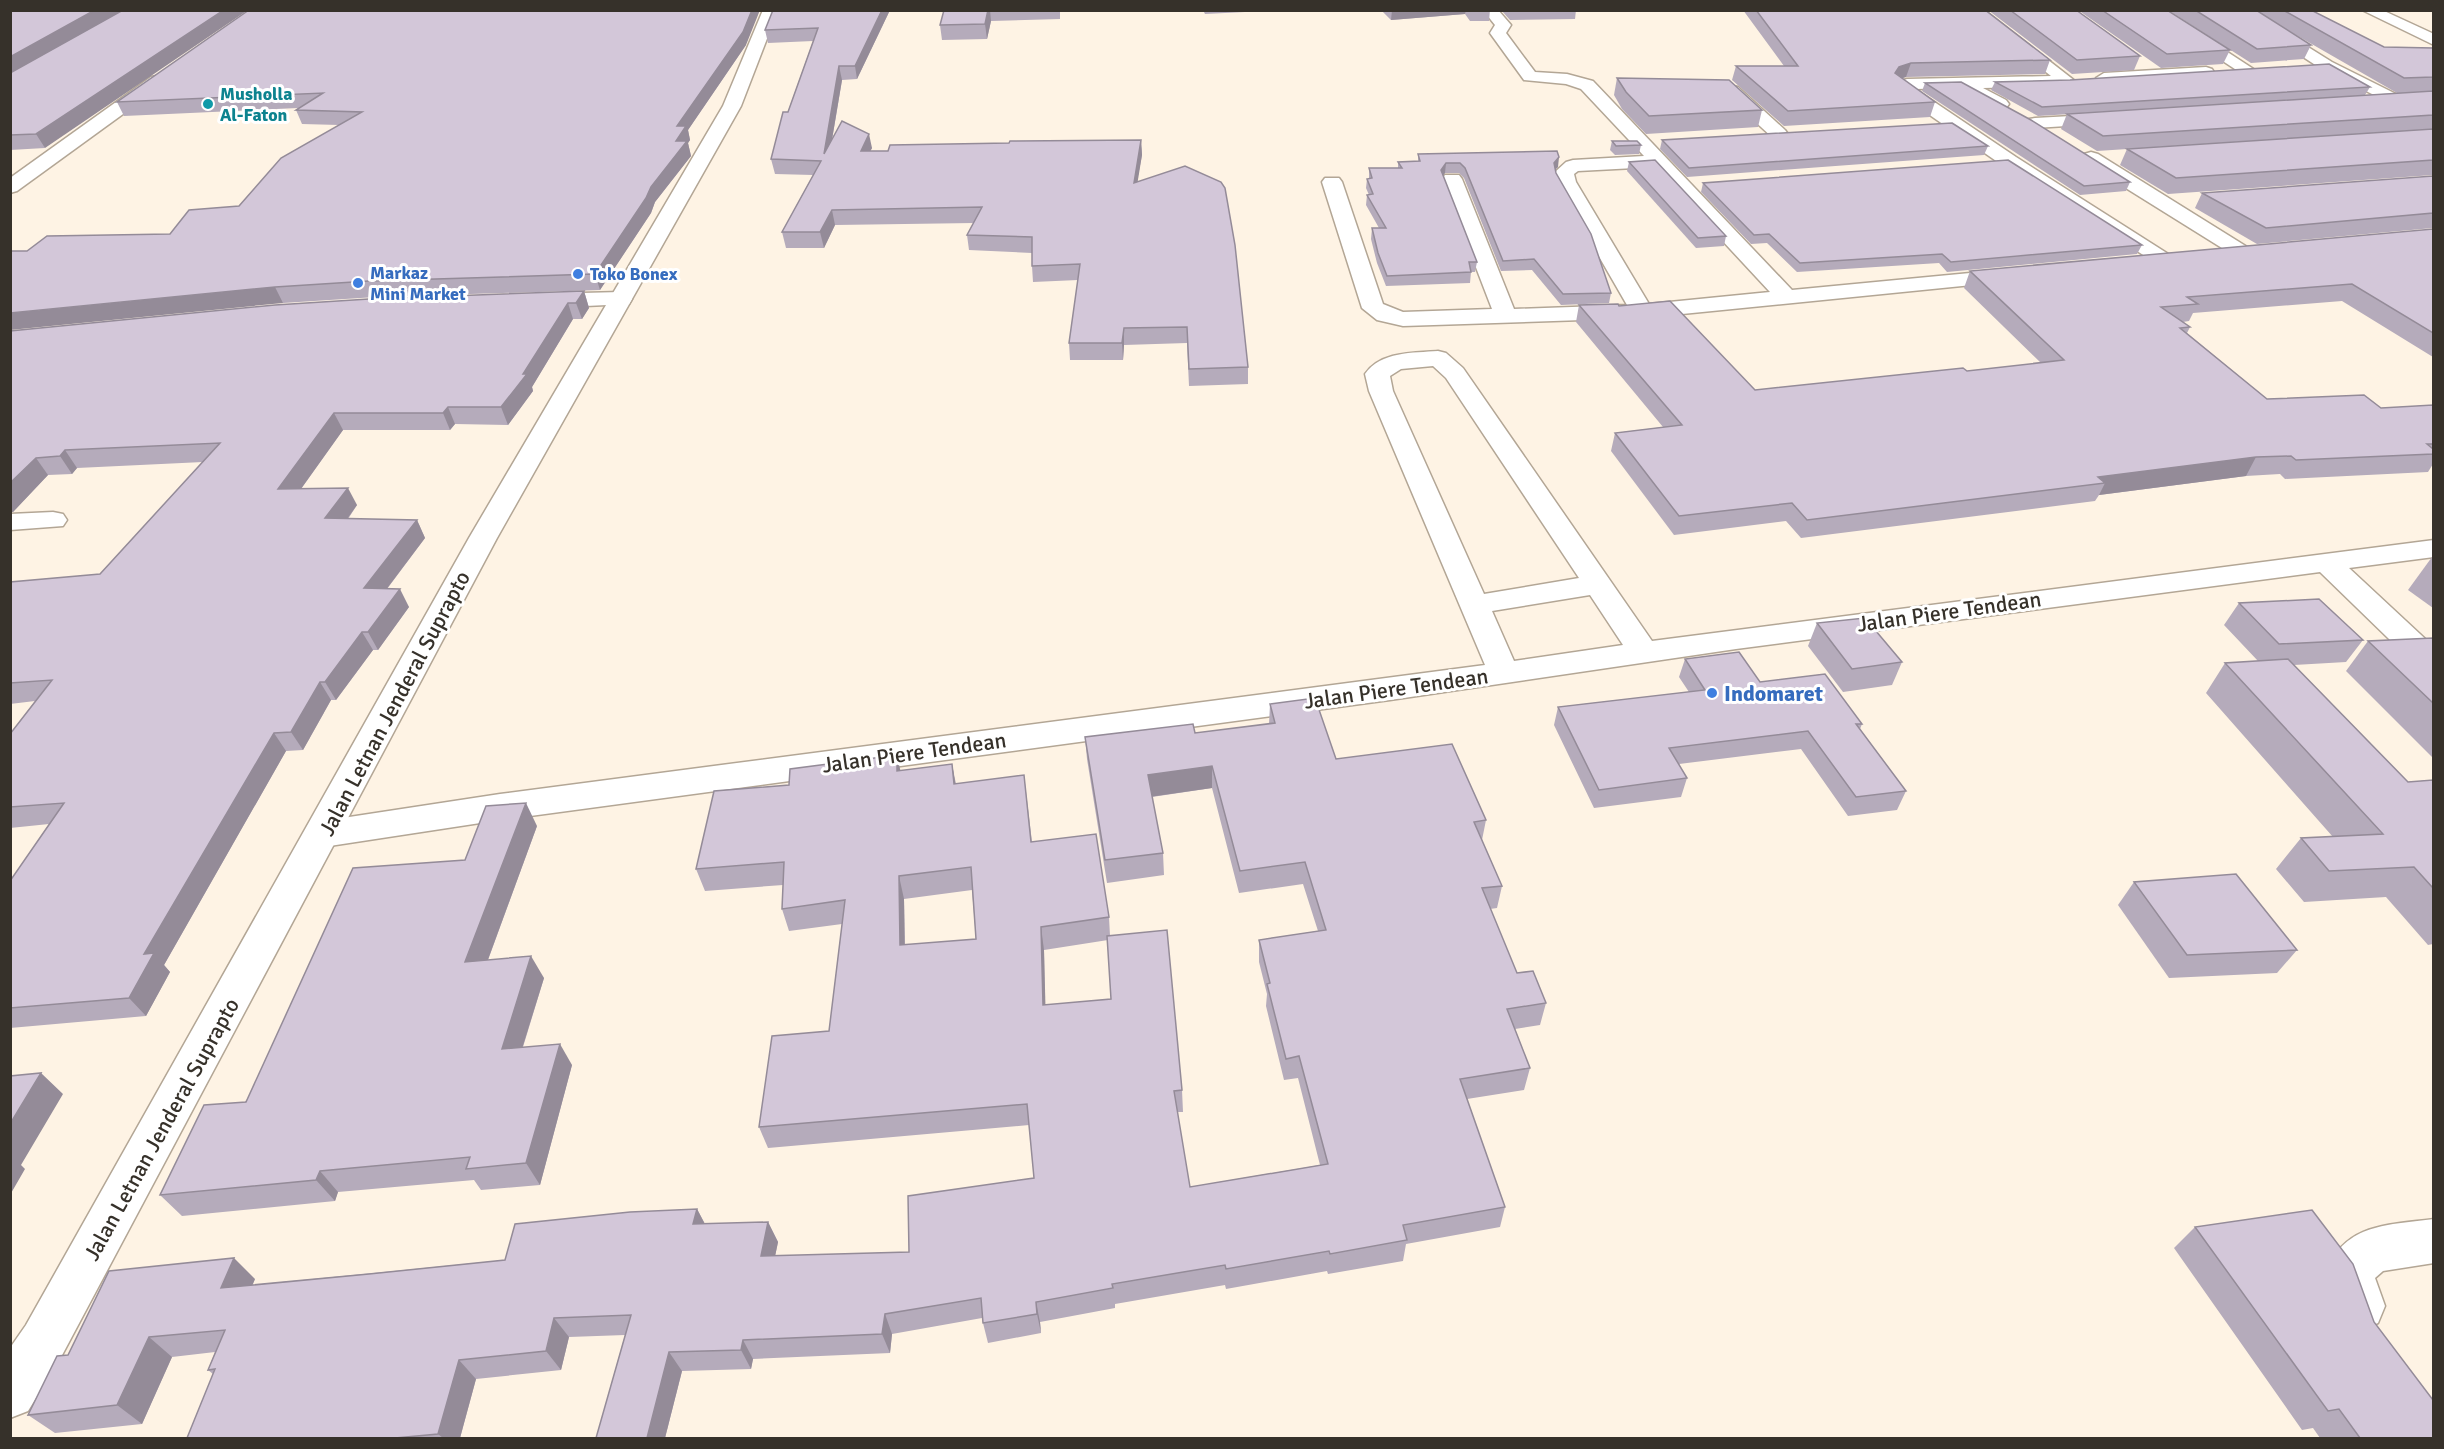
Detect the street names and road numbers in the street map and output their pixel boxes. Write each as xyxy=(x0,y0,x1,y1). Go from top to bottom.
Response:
street label: Jalan Letnan Jenderal Suprapto xyxy=(313,566,476,840)
street label: Jalan Piere Tendean xyxy=(1855,585,2043,638)
street label: Jalan Piere Tendean xyxy=(1302,662,1490,715)
street label: Jalan Piere Tendean xyxy=(820,726,1008,779)
street label: Jalan Letnan Jenderal Suprapto xyxy=(78,993,245,1265)

